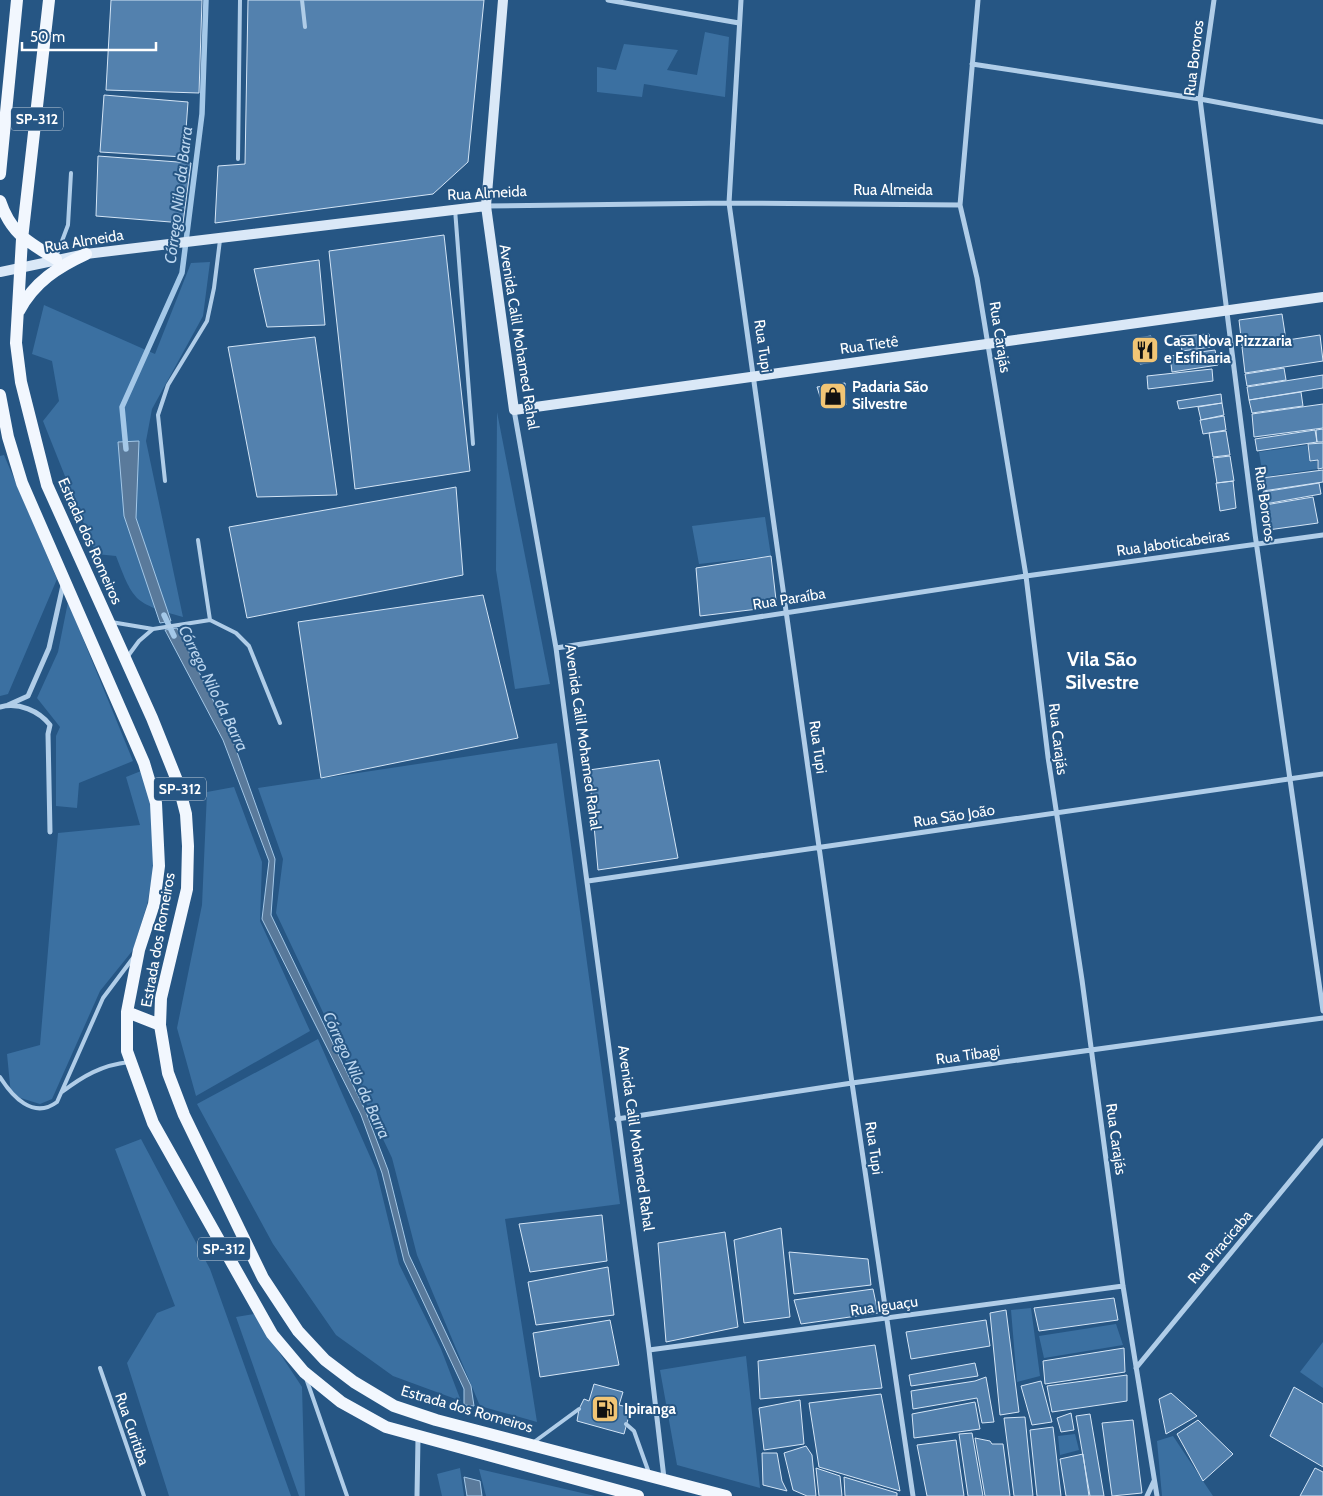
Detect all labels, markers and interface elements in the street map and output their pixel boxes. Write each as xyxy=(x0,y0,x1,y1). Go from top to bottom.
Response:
street label: Rua Bororos xyxy=(1180,19,1208,97)
scale bar xyxy=(22,20,156,52)
text: 50 m xyxy=(30,28,65,46)
road number: SP-312 xyxy=(11,108,63,130)
water label: Córrego Nilo da Barra xyxy=(161,125,196,265)
street label: Rua Almeida xyxy=(853,181,934,199)
street label: Rua Almeida xyxy=(447,182,528,204)
street label: Rua Almeida xyxy=(43,226,125,256)
street label: Avenida Calil Mohamed Rahal xyxy=(495,243,543,431)
street label: Rua Carajás xyxy=(985,300,1015,374)
street label: Rua Tupi xyxy=(750,318,776,374)
street label: Rua Tietê xyxy=(839,332,900,358)
place label: Casa Nova Pizzzaria e Esfiharia xyxy=(1164,332,1293,367)
restaurant icon: Casa Nova Pizzzaria e Esfiharia xyxy=(1130,335,1160,365)
place label: Padaria São Silvestre xyxy=(852,378,929,413)
shop icon: Padaria São Silvestre xyxy=(818,381,848,411)
street label: Rua Bororos xyxy=(1251,465,1279,543)
street label: Estrada dos Romeiros xyxy=(54,475,126,607)
street label: Rua Jaboticabeiras xyxy=(1115,526,1231,560)
street label: Rua Paraíba xyxy=(751,584,827,614)
water label: Córrego Nilo da Barra xyxy=(175,622,252,754)
street label: Avenida Calil Mohamed Rahal xyxy=(561,643,605,831)
district label: Vila São Silvestre xyxy=(1065,647,1139,694)
street label: Rua Carajás xyxy=(1045,702,1071,776)
street label: Rua Tupi xyxy=(805,719,831,775)
road number: SP-312 xyxy=(154,778,206,801)
street label: Rua São João xyxy=(912,801,996,831)
street label: Estrada dos Romeiros xyxy=(137,871,179,1009)
water label: Córrego Nilo da Barra xyxy=(319,1009,394,1142)
street label: Rua Tibagi xyxy=(935,1042,1001,1068)
street label: Avenida Calil Mohamed Rahal xyxy=(614,1044,658,1232)
street label: Rua Carajás xyxy=(1102,1102,1130,1176)
street label: Rua Tupi xyxy=(861,1120,887,1176)
street label: Rua Piracicaba xyxy=(1184,1206,1256,1287)
road number: SP-312 xyxy=(198,1238,250,1260)
street label: Rua Iguaçu xyxy=(849,1292,919,1320)
street label: Estrada dos Romeiros xyxy=(399,1382,535,1436)
street label: Rua Curitiba xyxy=(111,1390,153,1469)
fuel station icon: Ipiranga xyxy=(590,1394,620,1424)
place label: Ipiranga xyxy=(624,1400,676,1418)

